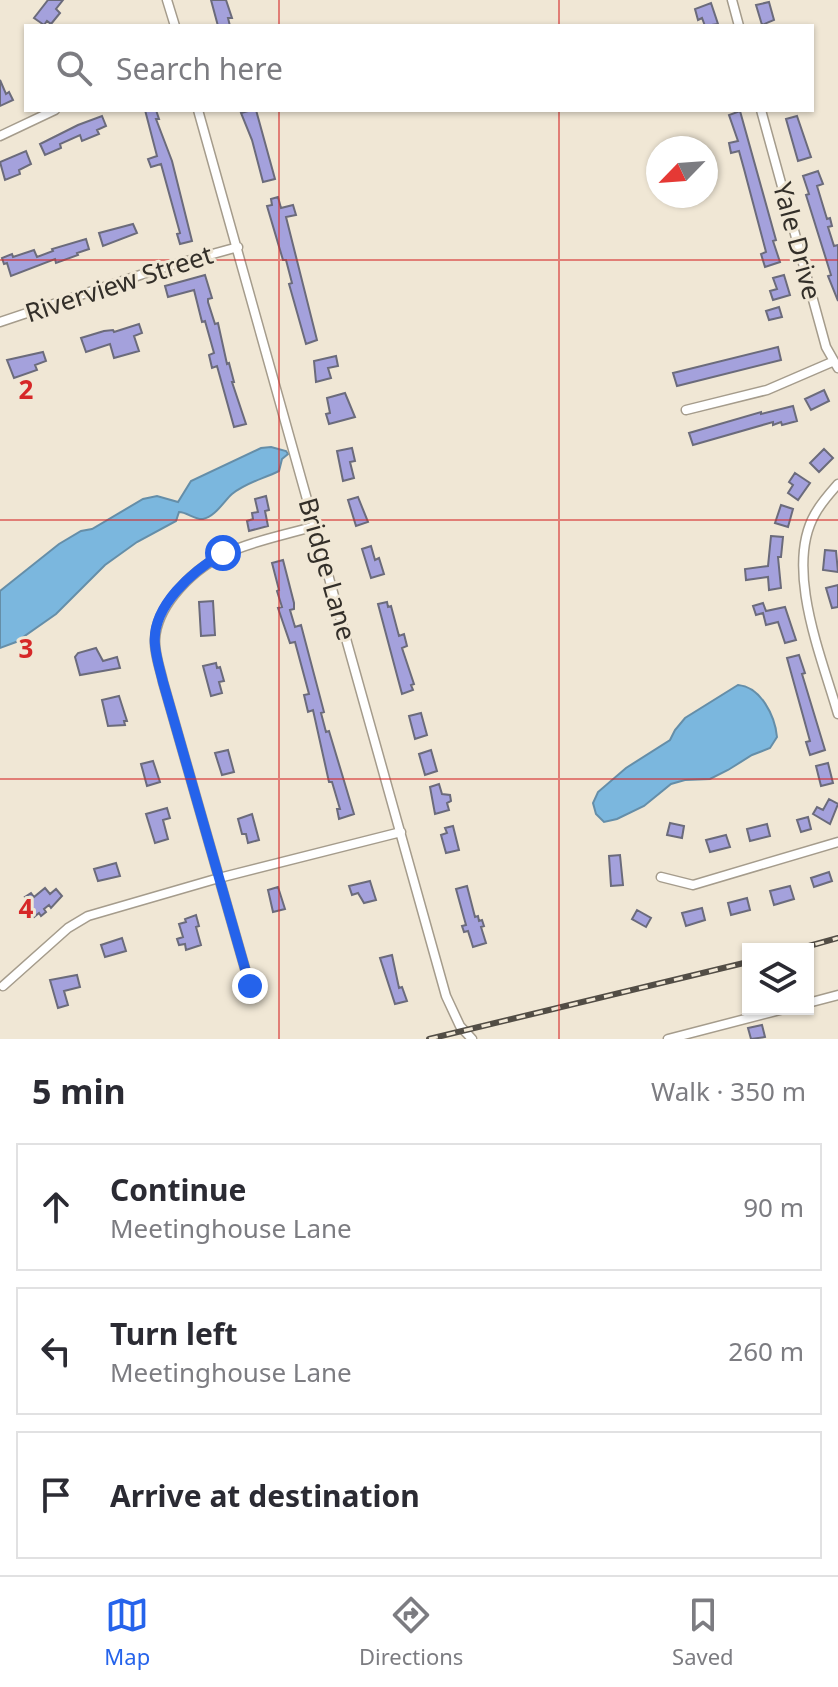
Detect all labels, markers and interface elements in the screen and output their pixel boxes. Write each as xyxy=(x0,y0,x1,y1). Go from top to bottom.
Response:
search box xyxy=(24,24,814,112)
icon: search xyxy=(52,46,96,90)
text: Search here xyxy=(116,48,283,89)
north arrow xyxy=(646,136,718,208)
street label: Yale Drive xyxy=(765,178,831,304)
street label: Riverview Street xyxy=(20,236,217,330)
text: 2 xyxy=(19,371,34,407)
street label: Bridge Lane xyxy=(290,493,365,644)
route start xyxy=(205,535,241,571)
text: 3 xyxy=(19,630,33,666)
text: 4 xyxy=(19,890,34,926)
map controls xyxy=(742,943,814,1015)
button: layers xyxy=(742,943,814,1015)
route end xyxy=(232,968,268,1004)
text: 5 min xyxy=(32,1068,126,1114)
text: Walk · 350 m xyxy=(651,1073,806,1109)
text: Continue xyxy=(110,1169,246,1210)
icon: ahead xyxy=(34,1185,78,1229)
text: 90 m xyxy=(743,1189,804,1225)
text: Meetinghouse Lane xyxy=(110,1210,352,1246)
text: Turn left xyxy=(110,1313,238,1354)
icon: left xyxy=(34,1329,78,1373)
text: 260 m xyxy=(728,1333,804,1369)
text: Meetinghouse Lane xyxy=(110,1354,352,1390)
icon: arrive xyxy=(34,1473,78,1517)
text: Arrive at destination xyxy=(110,1475,420,1516)
tab: Map xyxy=(104,1593,150,1671)
tab: Directions xyxy=(359,1593,463,1671)
tab: Saved xyxy=(672,1593,734,1671)

